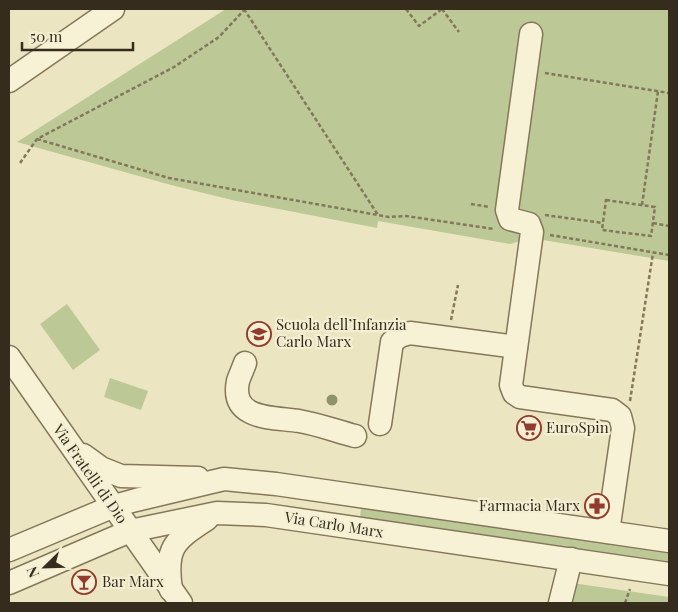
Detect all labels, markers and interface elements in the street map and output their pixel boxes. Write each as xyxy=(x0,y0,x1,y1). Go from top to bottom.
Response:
scale bar xyxy=(22,20,134,52)
text: 50 m xyxy=(30,26,63,46)
place label: Scuola dell’Infanzia Carlo Marx xyxy=(276,314,407,351)
school or university icon: Scuola dell’Infanzia Carlo Marx xyxy=(246,321,272,347)
supermarket icon: EuroSpin xyxy=(516,415,542,441)
place label: EuroSpin xyxy=(546,417,609,437)
street label: Via Fratelli di Dio xyxy=(48,419,133,527)
pharmacy icon: Farmacia Marx xyxy=(584,493,610,519)
place label: Farmacia Marx xyxy=(479,495,580,515)
street label: Via Carlo Marx xyxy=(282,506,385,542)
north arrow xyxy=(20,542,70,592)
text: N xyxy=(22,564,43,581)
bar icon: Bar Marx xyxy=(71,569,97,595)
place label: Bar Marx xyxy=(102,571,164,591)

